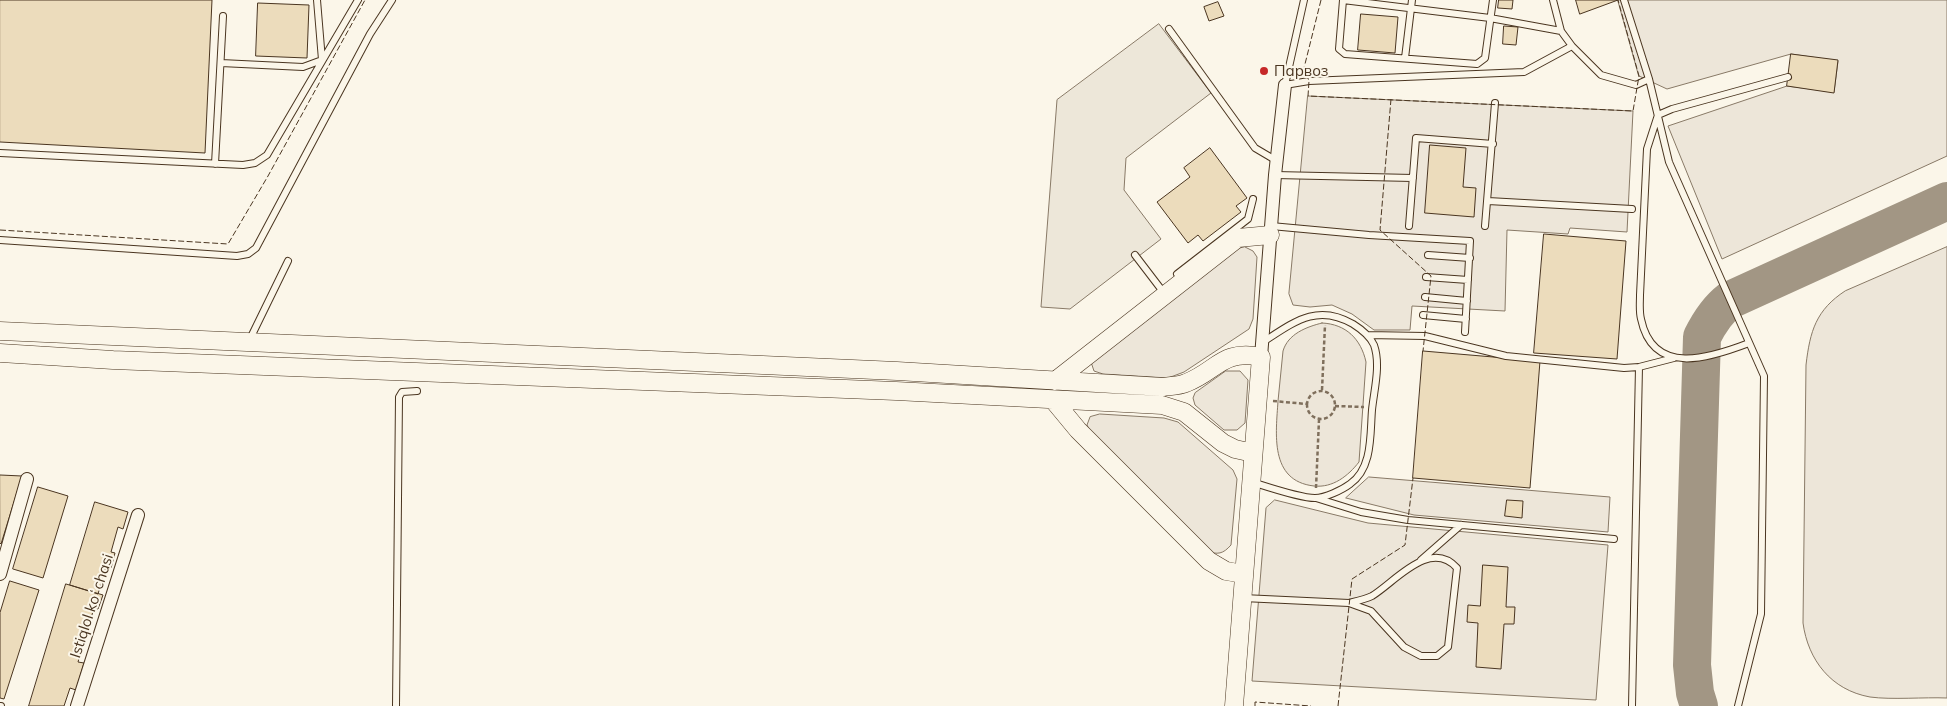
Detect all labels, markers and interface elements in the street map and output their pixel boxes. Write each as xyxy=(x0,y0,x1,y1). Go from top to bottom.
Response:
place label: Парвоз xyxy=(1274,62,1328,80)
marker: Парвоз xyxy=(1258,65,1270,77)
street label: Istiqlol koʻchasi xyxy=(67,552,117,660)

